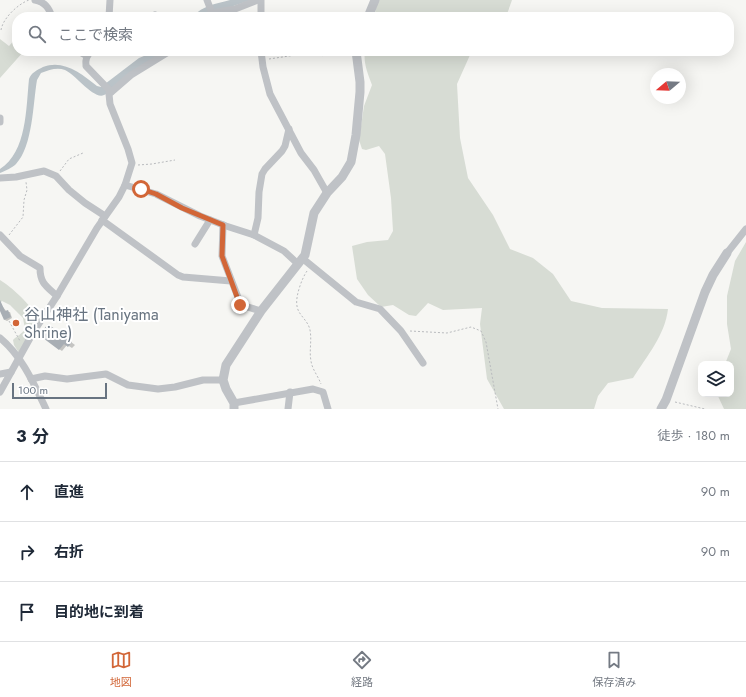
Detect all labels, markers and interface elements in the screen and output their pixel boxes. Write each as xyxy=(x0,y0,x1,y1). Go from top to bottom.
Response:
search box xyxy=(12,12,734,56)
icon: search xyxy=(26,23,48,45)
text: ここで検索 xyxy=(58,24,133,46)
north arrow xyxy=(650,68,686,104)
route start xyxy=(132,180,150,198)
route end xyxy=(231,296,249,314)
place label: 谷山神社 (Taniyama Shrine) xyxy=(24,303,159,344)
marker: 谷山神社 (Taniyama Shrine) xyxy=(11,318,21,328)
map controls xyxy=(698,361,734,397)
button: layers xyxy=(698,361,734,397)
scale bar xyxy=(12,381,107,400)
text: 100 m xyxy=(18,382,48,398)
text: 3 分 xyxy=(16,424,49,448)
text: 徒歩 · 180 m xyxy=(658,426,730,445)
icon: ahead xyxy=(16,481,38,503)
text: 直進 xyxy=(54,481,84,503)
text: 90 m xyxy=(701,482,730,501)
icon: right xyxy=(16,541,38,563)
text: 右折 xyxy=(54,541,84,563)
text: 90 m xyxy=(701,542,730,561)
icon: arrive xyxy=(16,601,38,623)
text: 目的地に到着 xyxy=(54,601,144,623)
tab: 地図 xyxy=(110,649,132,690)
tab: 経路 xyxy=(351,649,373,690)
tab: 保存済み xyxy=(592,649,636,690)

